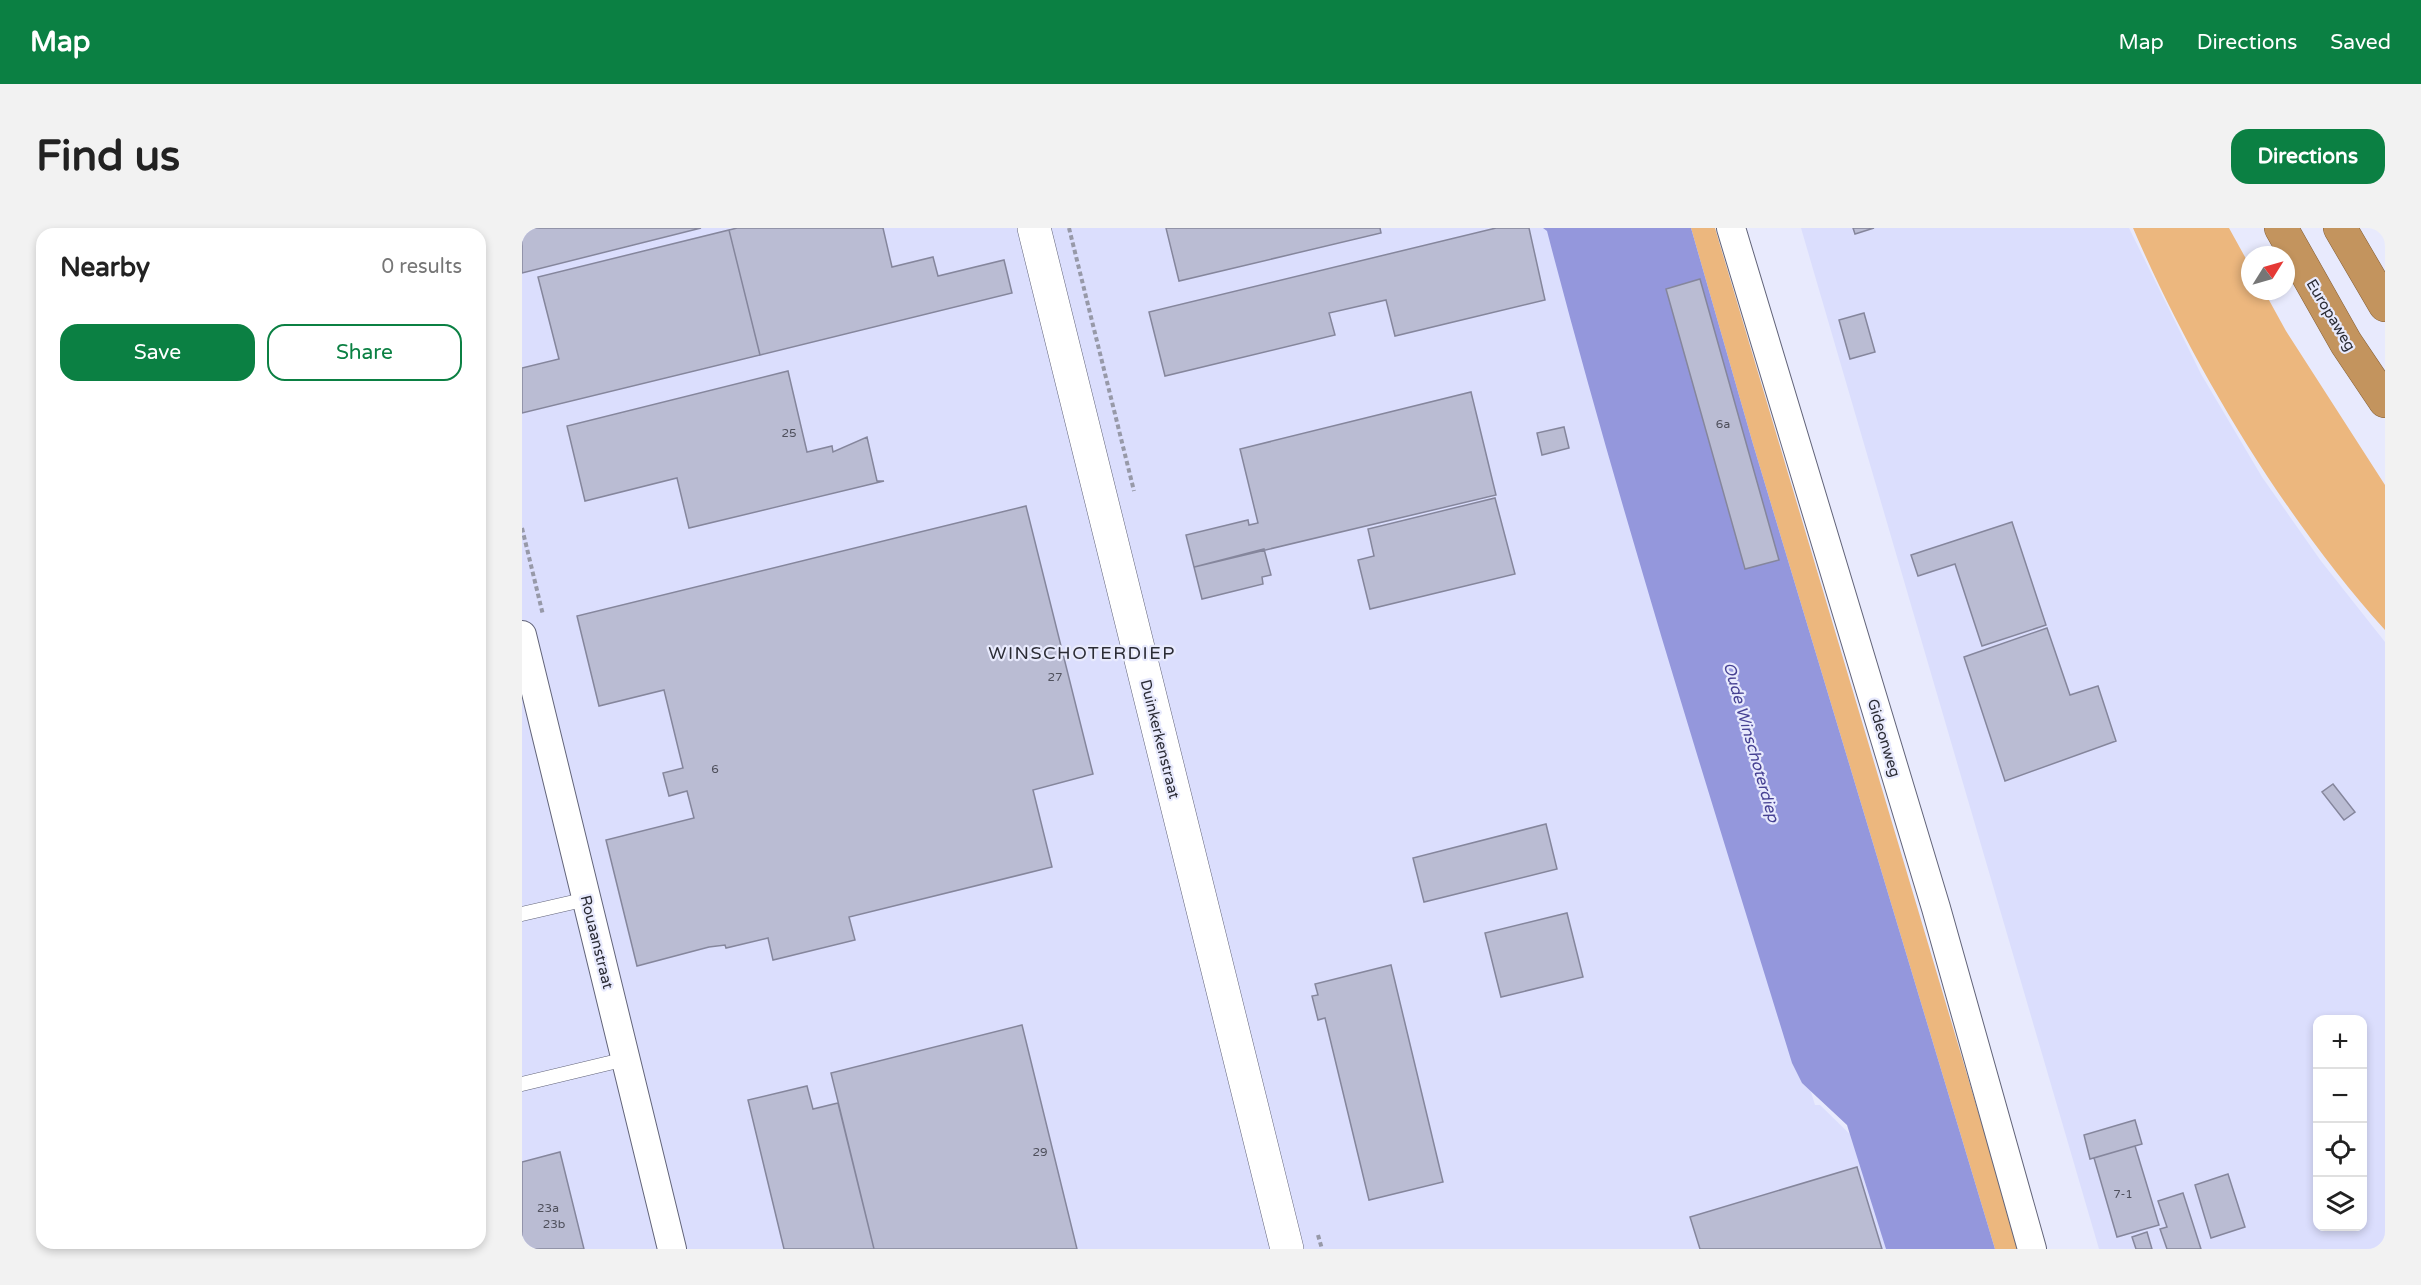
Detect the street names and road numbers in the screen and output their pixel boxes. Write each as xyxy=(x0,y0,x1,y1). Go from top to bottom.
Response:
street label: Europaweg xyxy=(2303,276,2359,354)
street label: Duinkerkenstraat xyxy=(1136,678,1184,801)
street label: Gideonweg xyxy=(1864,697,1904,779)
street label: Rouaanstraat xyxy=(577,893,617,991)

